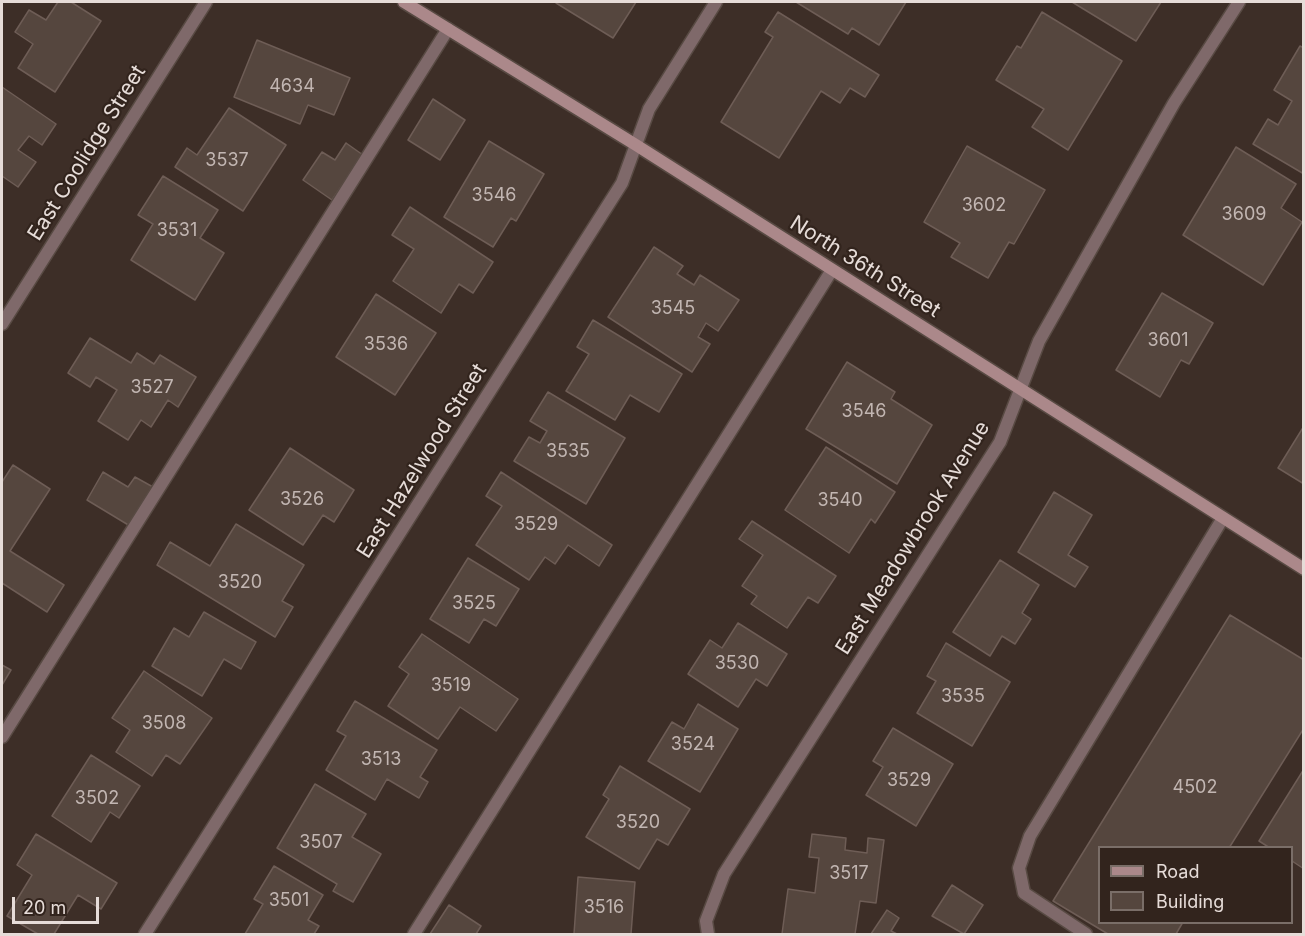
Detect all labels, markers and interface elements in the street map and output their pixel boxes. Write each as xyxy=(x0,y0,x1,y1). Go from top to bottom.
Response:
street label: East Coolidge Street xyxy=(23,61,151,245)
house number: 4634 xyxy=(269,76,315,98)
house number: 3537 xyxy=(205,150,249,172)
house number: 3546 xyxy=(472,185,516,207)
house number: 3602 xyxy=(962,195,1006,217)
house number: 3609 xyxy=(1222,204,1266,226)
street label: North 36th Street xyxy=(785,211,945,323)
house number: 3531 xyxy=(157,220,197,242)
house number: 3545 xyxy=(651,298,695,320)
house number: 3601 xyxy=(1148,330,1188,352)
house number: 3536 xyxy=(364,334,408,356)
street label: East Hazelwood Street xyxy=(352,359,492,563)
house number: 3527 xyxy=(130,377,174,399)
house number: 3546 xyxy=(842,401,886,423)
street label: East Meadowbrook Avenue xyxy=(831,417,995,659)
house number: 3535 xyxy=(546,441,590,463)
house number: 3526 xyxy=(280,489,324,511)
house number: 3540 xyxy=(817,490,863,512)
house number: 3529 xyxy=(514,514,558,536)
house number: 3520 xyxy=(218,572,262,594)
house number: 3525 xyxy=(452,593,496,615)
house number: 3530 xyxy=(715,653,759,675)
house number: 3519 xyxy=(431,675,471,697)
house number: 3535 xyxy=(941,686,985,708)
house number: 3508 xyxy=(142,713,186,735)
house number: 3524 xyxy=(671,734,715,756)
house number: 3513 xyxy=(361,749,401,771)
house number: 3529 xyxy=(887,770,931,792)
house number: 4502 xyxy=(1173,777,1217,799)
house number: 3502 xyxy=(75,788,119,810)
house number: 3520 xyxy=(616,812,660,834)
house number: 3507 xyxy=(299,832,343,854)
legend xyxy=(1098,846,1293,924)
text: Road xyxy=(1156,861,1199,882)
house number: 3517 xyxy=(829,863,869,885)
scale bar xyxy=(15,885,102,923)
house number: 3501 xyxy=(269,890,309,912)
text: Building xyxy=(1156,891,1224,912)
text: 20 m xyxy=(23,897,66,918)
house number: 3516 xyxy=(584,897,624,919)

